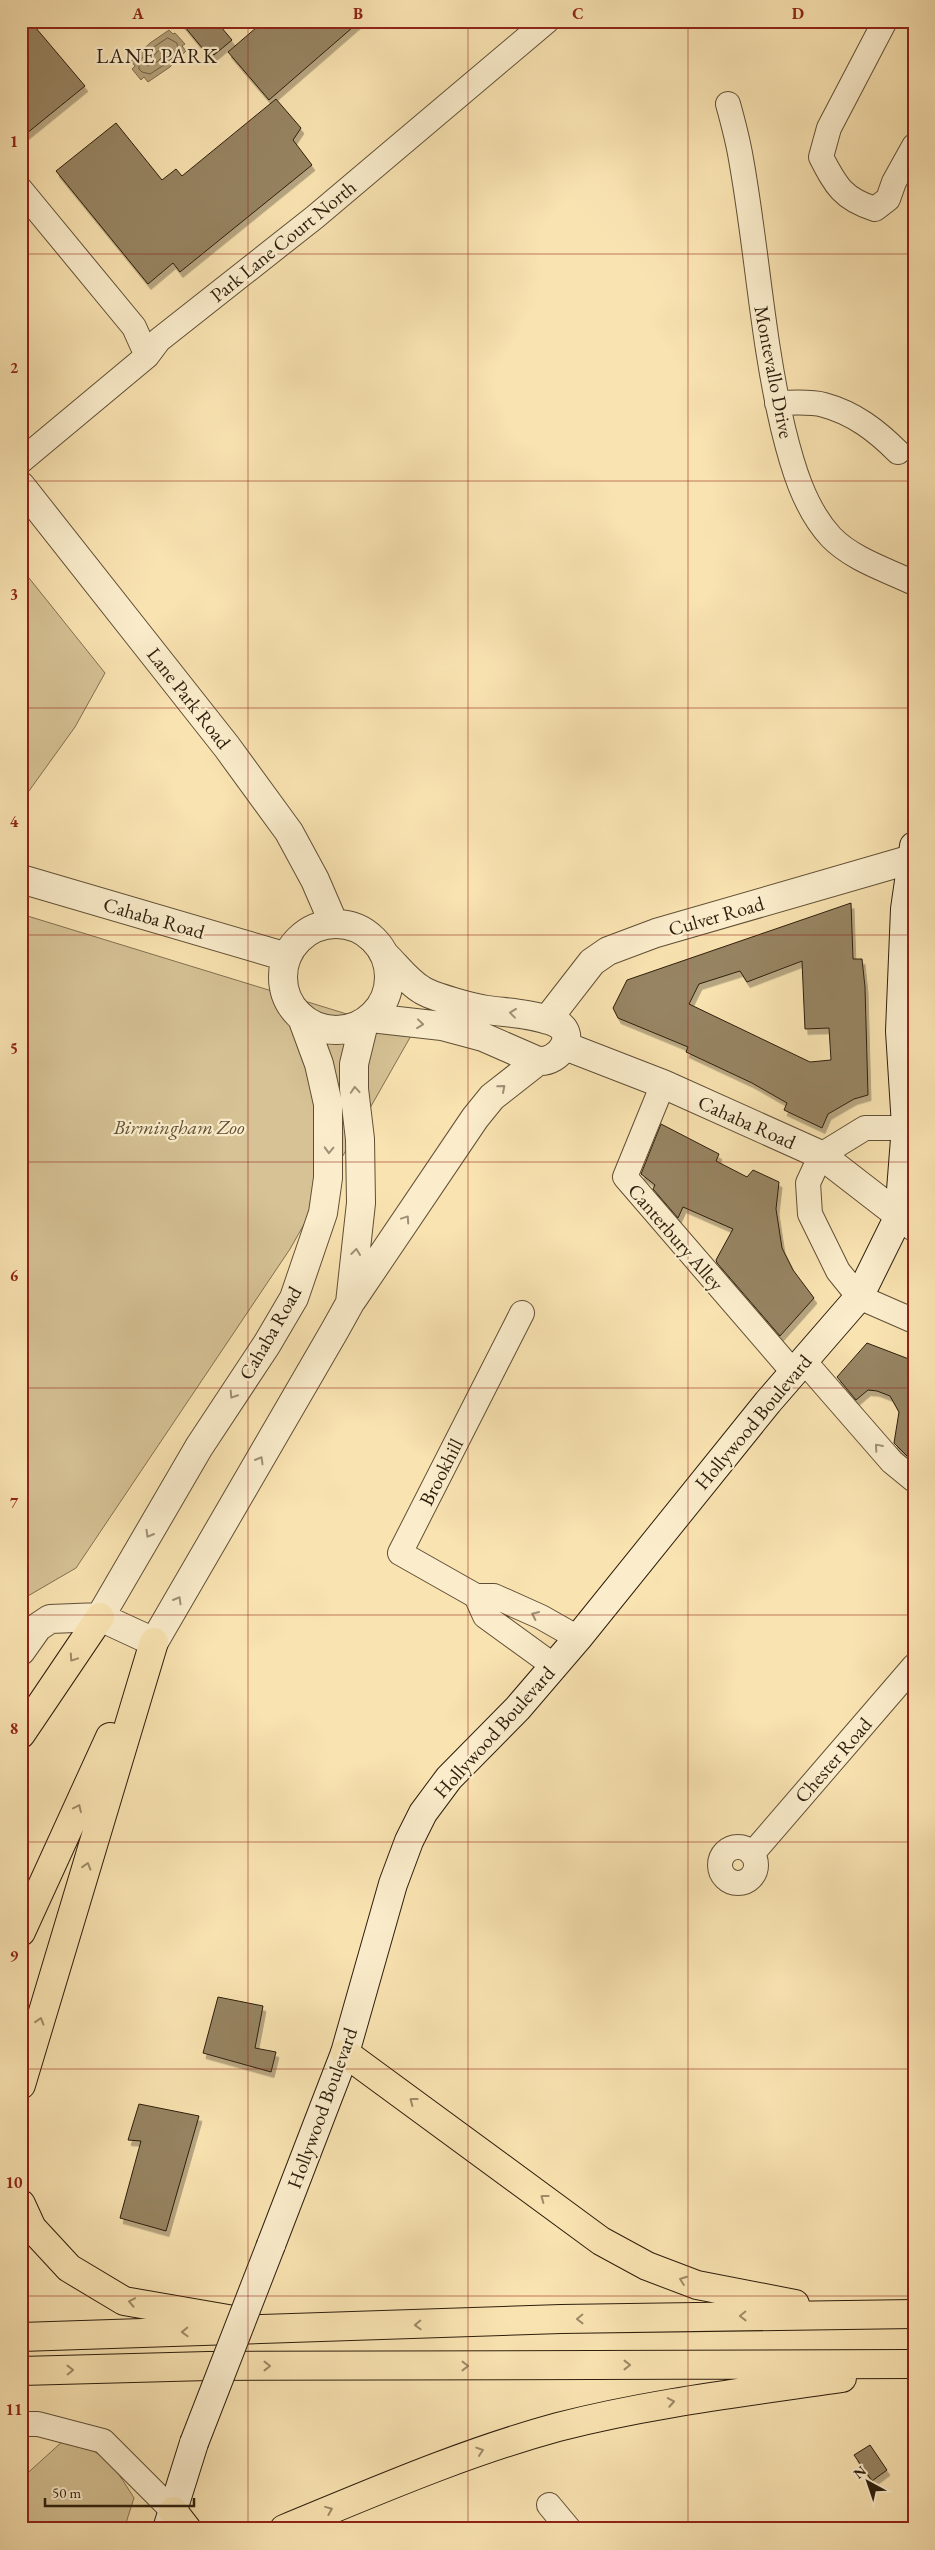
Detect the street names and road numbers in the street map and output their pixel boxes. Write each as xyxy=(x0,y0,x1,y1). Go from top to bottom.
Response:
street label: Park Lane Court North xyxy=(205,174,361,308)
street label: Montevallo Drive xyxy=(748,303,800,441)
street label: Lane Park Road xyxy=(141,642,237,755)
street label: Culver Road xyxy=(665,890,768,942)
street label: Cahaba Road xyxy=(100,891,209,945)
street label: Cahaba Road xyxy=(694,1089,801,1155)
street label: Canterbury Alley xyxy=(622,1178,730,1296)
street label: Cahaba Road xyxy=(233,1281,308,1385)
street label: Hollywood Boulevard xyxy=(689,1348,818,1495)
street label: Brookhill xyxy=(413,1434,469,1510)
street label: Hollywood Boulevard xyxy=(428,1660,561,1804)
street label: Chester Road xyxy=(789,1711,878,1808)
street label: Hollywood Boulevard xyxy=(281,2023,363,2192)

